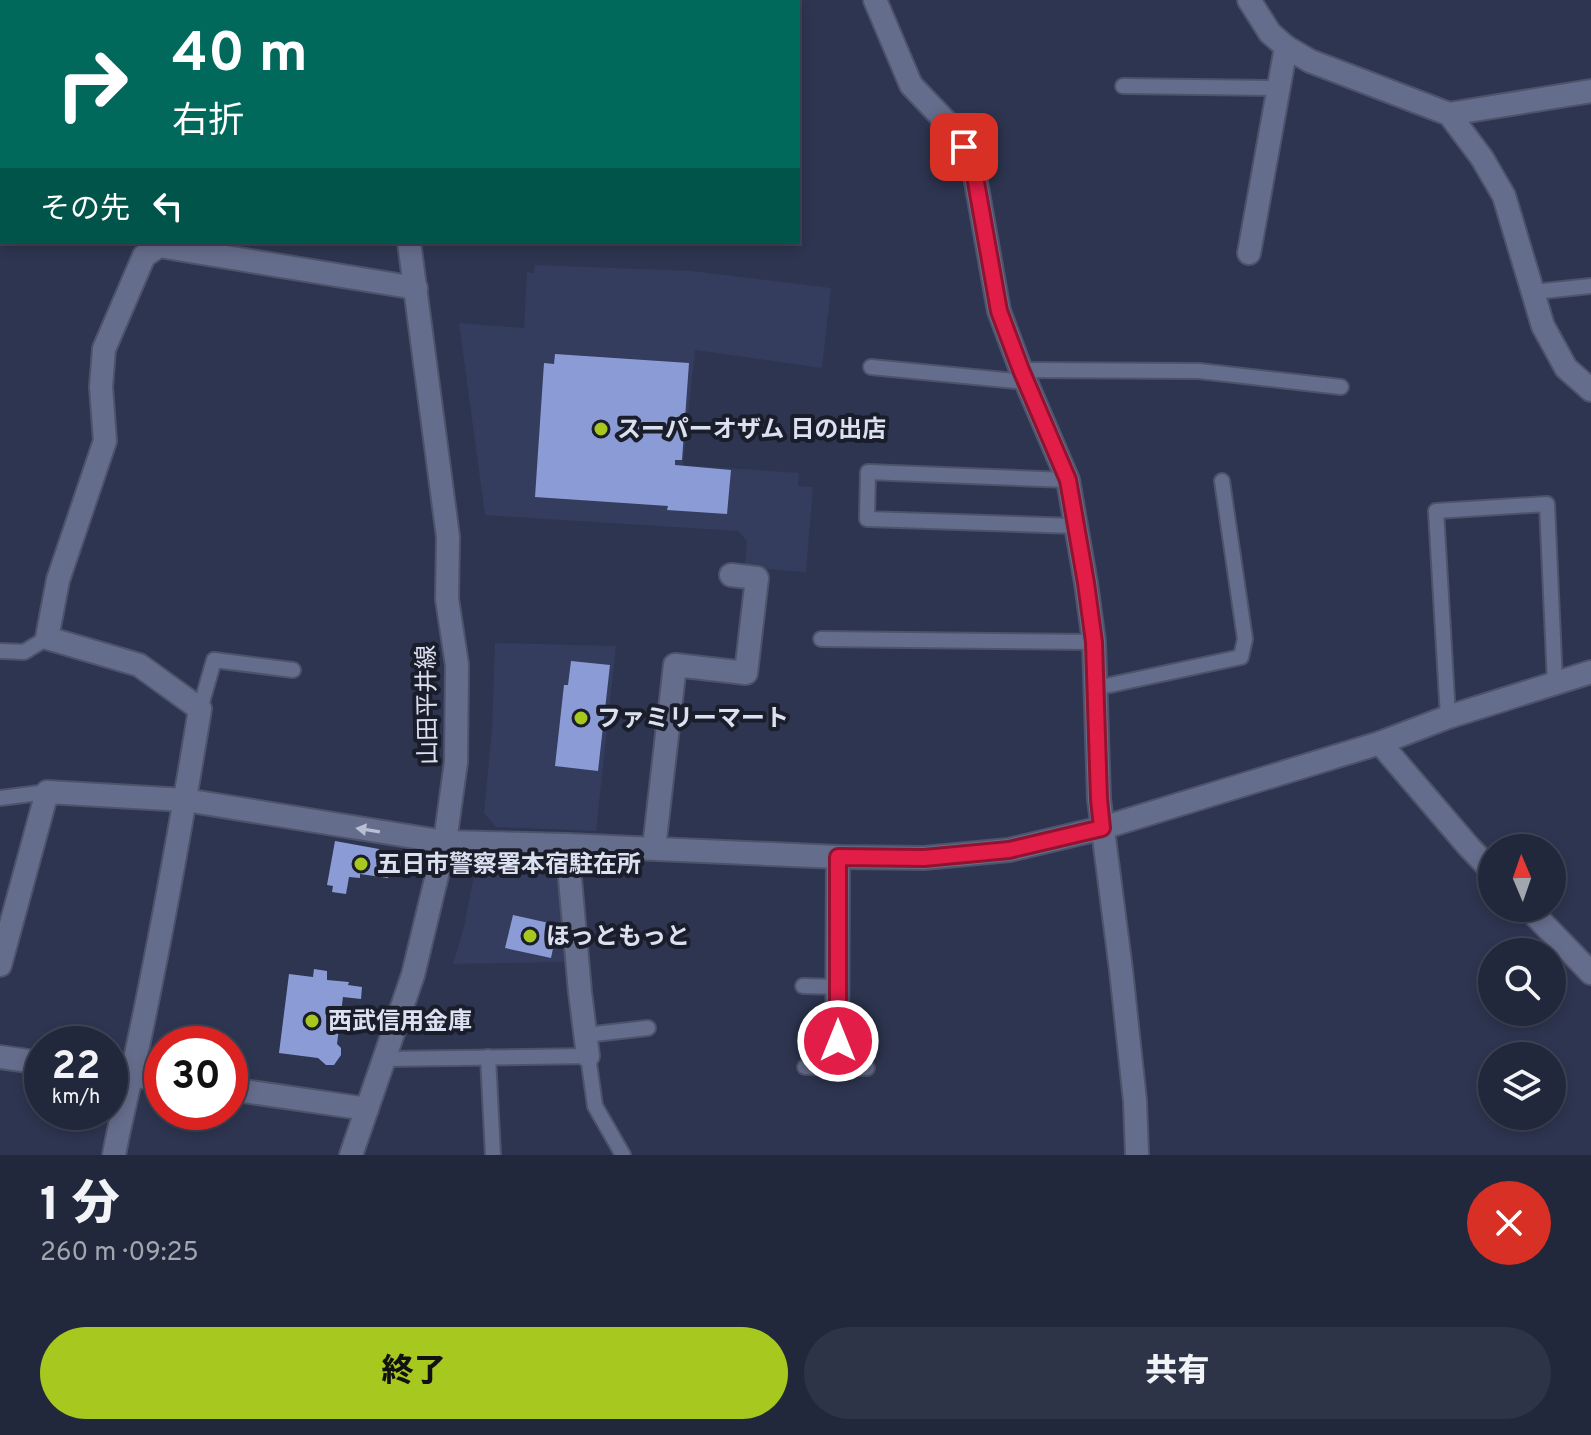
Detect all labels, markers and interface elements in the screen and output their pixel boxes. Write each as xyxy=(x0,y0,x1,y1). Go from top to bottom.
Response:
text: 40 m xyxy=(172,21,308,91)
icon: right xyxy=(40,32,144,136)
text: 右折 xyxy=(172,100,244,146)
pin xyxy=(930,113,998,181)
icon: arrive xyxy=(942,125,986,169)
icon: left xyxy=(146,184,190,228)
text: その先 xyxy=(40,192,130,229)
place label: スーパーオザム 日の出店 xyxy=(617,416,886,446)
marker: スーパーオザム 日の出店 xyxy=(592,420,610,438)
street label: 山田平井線 xyxy=(413,645,445,765)
place label: ファミリーマート xyxy=(597,705,789,735)
marker: ファミリーマート xyxy=(572,709,590,727)
one-way arrow xyxy=(355,823,380,835)
north arrow xyxy=(1478,834,1566,922)
map controls xyxy=(1478,834,1566,1130)
place label: 五日市警察署本宿駐在所 xyxy=(377,851,641,881)
marker: 五日市警察署本宿駐在所 xyxy=(352,855,370,873)
place label: ほっともっと xyxy=(546,923,690,953)
marker: ほっともっと xyxy=(521,927,539,945)
button: search xyxy=(1478,938,1566,1026)
position arrow xyxy=(796,999,880,1083)
place label: 西武信用金庫 xyxy=(328,1008,472,1038)
marker: 西武信用金庫 xyxy=(303,1012,321,1030)
speed limit sign: 30 xyxy=(144,1026,248,1130)
button: layers xyxy=(1478,1042,1566,1130)
text: 22 xyxy=(52,1043,100,1093)
text: km/h xyxy=(52,1085,100,1111)
text: 1 分 xyxy=(40,1177,120,1237)
button: close xyxy=(1467,1181,1551,1265)
text: 260 m · 09:25 xyxy=(40,1237,199,1270)
button: 終了 xyxy=(40,1327,788,1419)
button: 共有 xyxy=(804,1327,1551,1419)

